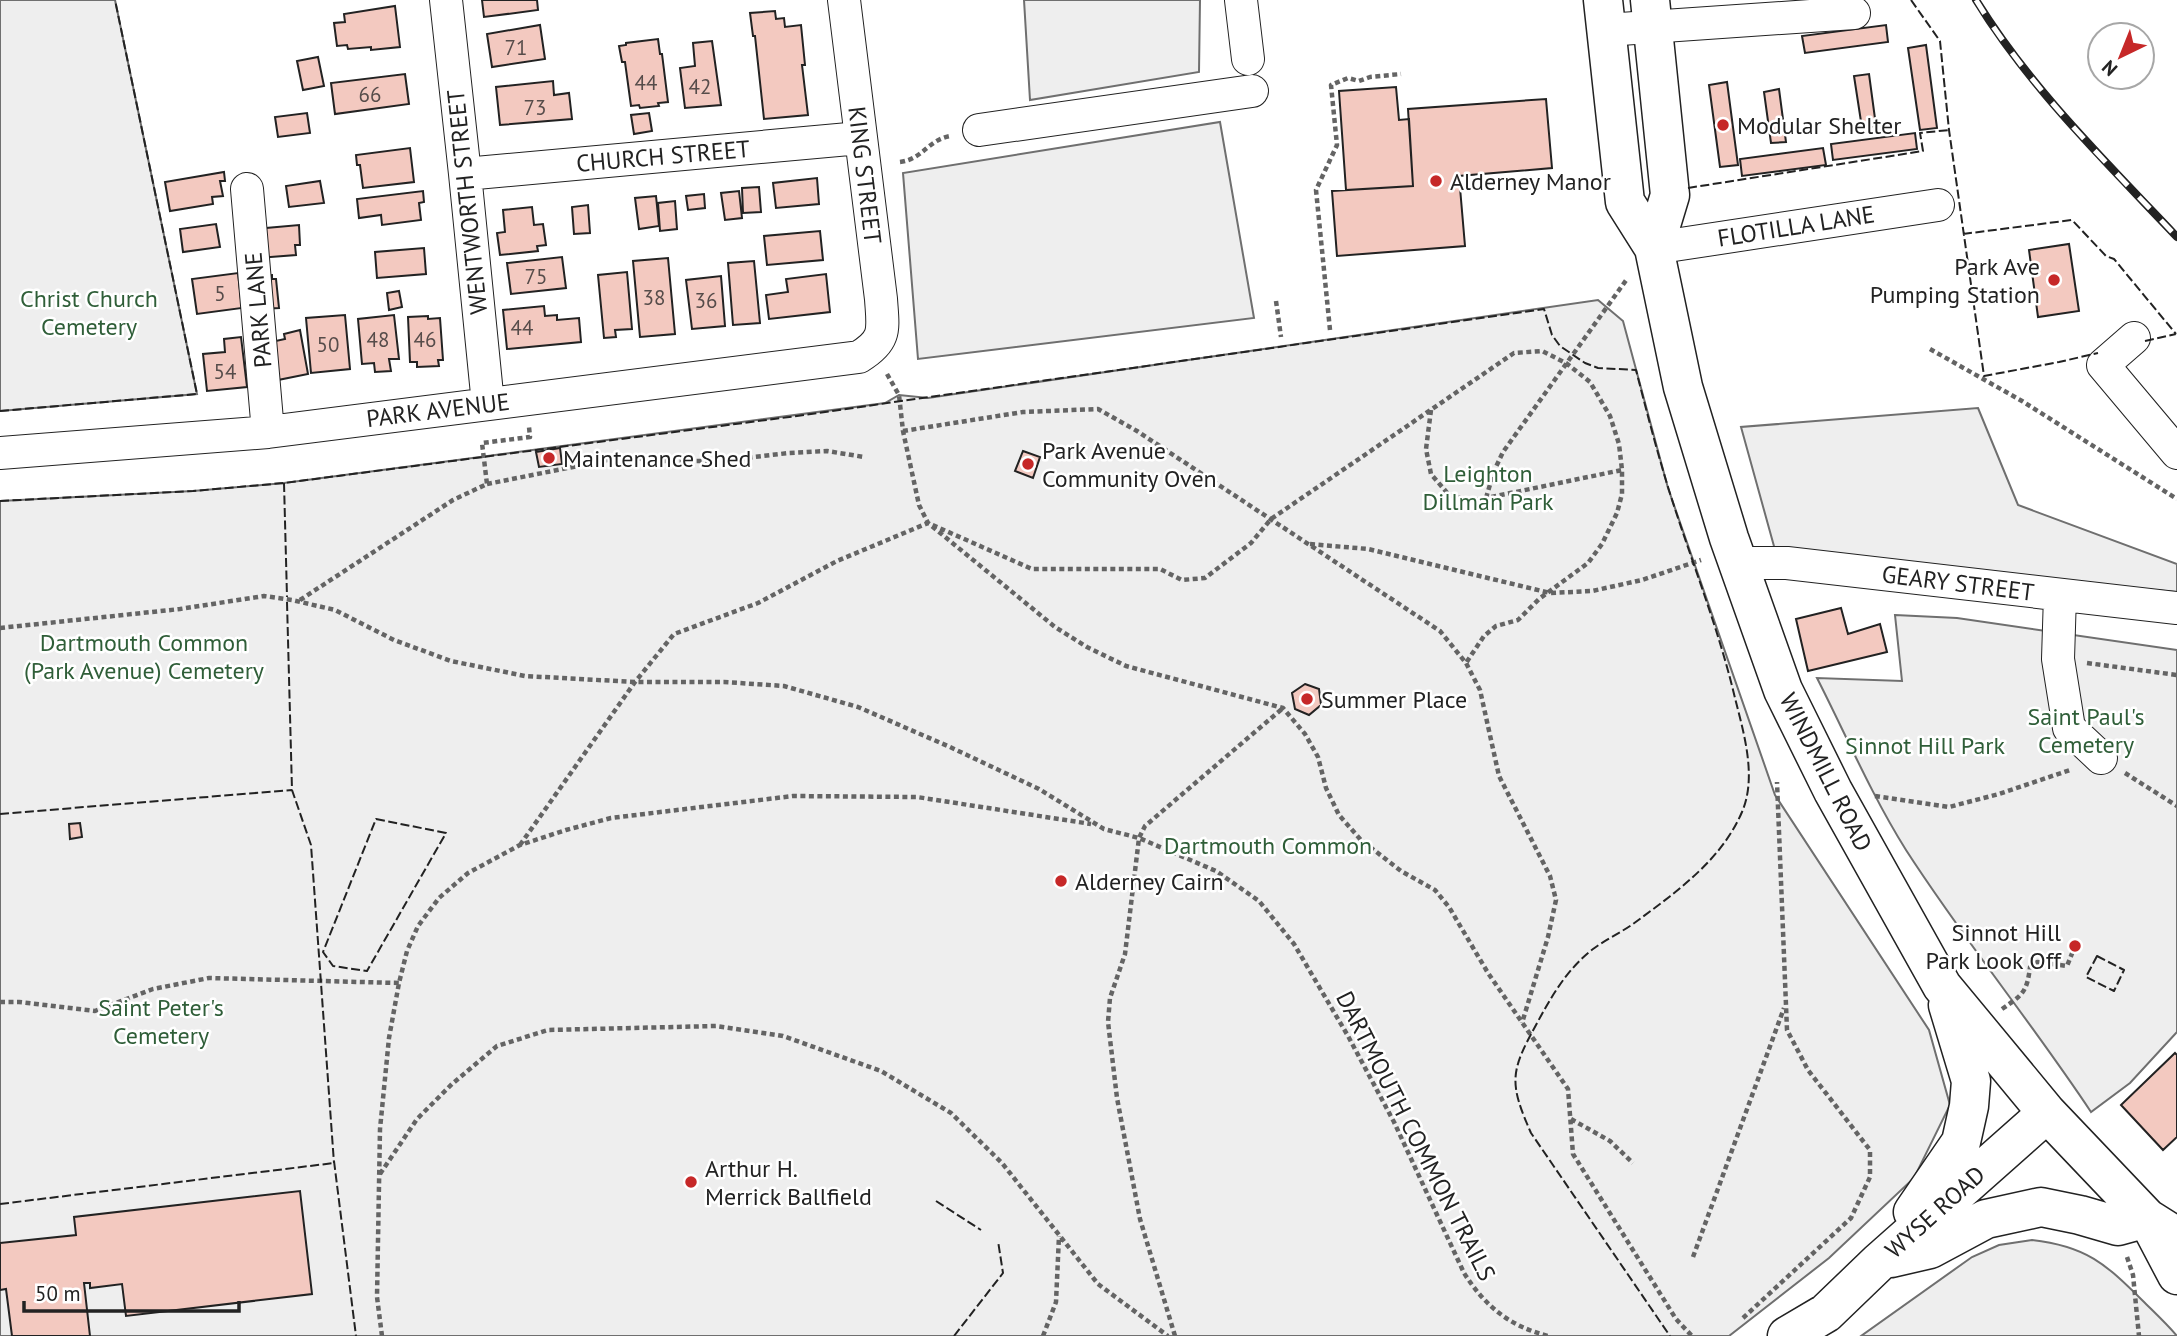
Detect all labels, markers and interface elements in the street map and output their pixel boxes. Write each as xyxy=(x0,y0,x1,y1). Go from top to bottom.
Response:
north arrow xyxy=(2086,21,2156,91)
house number: 71 xyxy=(505,34,527,61)
text: N xyxy=(2097,55,2122,81)
house number: 44 xyxy=(635,69,657,96)
house number: 42 xyxy=(689,73,711,100)
house number: 66 xyxy=(359,81,381,108)
street label: WENTWORTH STREET xyxy=(440,88,494,316)
house number: 73 xyxy=(524,94,546,121)
street label: KING STREET xyxy=(841,104,889,246)
place label: Modular Shelter xyxy=(1737,110,1901,141)
marker: Modular Shelter xyxy=(1715,117,1731,133)
street label: CHURCH STREET xyxy=(575,133,751,179)
place label: Alderney Manor xyxy=(1450,166,1611,197)
marker: Alderney Manor xyxy=(1428,173,1444,189)
street label: FLOTILLA LANE xyxy=(1715,198,1877,254)
street label: PARK LANE xyxy=(237,251,279,369)
place label: Park Ave Pumping Station xyxy=(1870,251,2040,310)
house number: 75 xyxy=(525,263,547,290)
marker: Park Ave Pumping Station xyxy=(2046,272,2062,288)
house number: 5 xyxy=(214,280,226,307)
park label: Christ Church Cemetery xyxy=(20,283,158,342)
house number: 38 xyxy=(643,284,665,311)
house number: 36 xyxy=(695,287,717,314)
house number: 44 xyxy=(511,314,533,341)
house number: 48 xyxy=(367,326,389,353)
house number: 46 xyxy=(414,326,436,353)
house number: 50 xyxy=(317,331,339,358)
house number: 54 xyxy=(214,358,236,385)
street label: PARK AVENUE xyxy=(365,386,511,434)
place label: Park Avenue Community Oven xyxy=(1042,435,1217,494)
place label: Maintenance Shed xyxy=(563,443,752,474)
marker: Maintenance Shed xyxy=(541,450,557,466)
marker: Park Avenue Community Oven xyxy=(1020,456,1036,472)
park label: Leighton Dillman Park xyxy=(1422,458,1554,517)
street label: GEARY STREET xyxy=(1880,558,2036,608)
park label: Dartmouth Common (Park Avenue) Cemetery xyxy=(24,627,264,686)
place label: Summer Place xyxy=(1321,684,1467,715)
street label: WINDMILL ROAD xyxy=(1773,688,1879,856)
marker: Summer Place xyxy=(1299,691,1315,707)
park label: Saint Paul's Cemetery xyxy=(2027,701,2145,760)
park label: Sinnot Hill Park xyxy=(1845,730,2005,761)
park label: Dartmouth Common xyxy=(1164,830,1372,861)
place label: Alderney Cairn xyxy=(1075,866,1224,897)
marker: Alderney Cairn xyxy=(1053,873,1069,889)
place label: Sinnot Hill Park Look Off xyxy=(1926,917,2062,976)
marker: Sinnot Hill Park Look Off xyxy=(2067,938,2083,954)
street label: DARTMOUTH COMMON TRAILS xyxy=(1329,986,1503,1286)
park label: Saint Peter's Cemetery xyxy=(98,992,224,1051)
place label: Arthur H. Merrick Ballfield xyxy=(705,1153,872,1212)
street label: WYSE ROAD xyxy=(1879,1159,1991,1265)
marker: Arthur H. Merrick Ballfield xyxy=(683,1174,699,1190)
scale bar xyxy=(24,1270,240,1314)
text: 50 m xyxy=(35,1280,81,1307)

